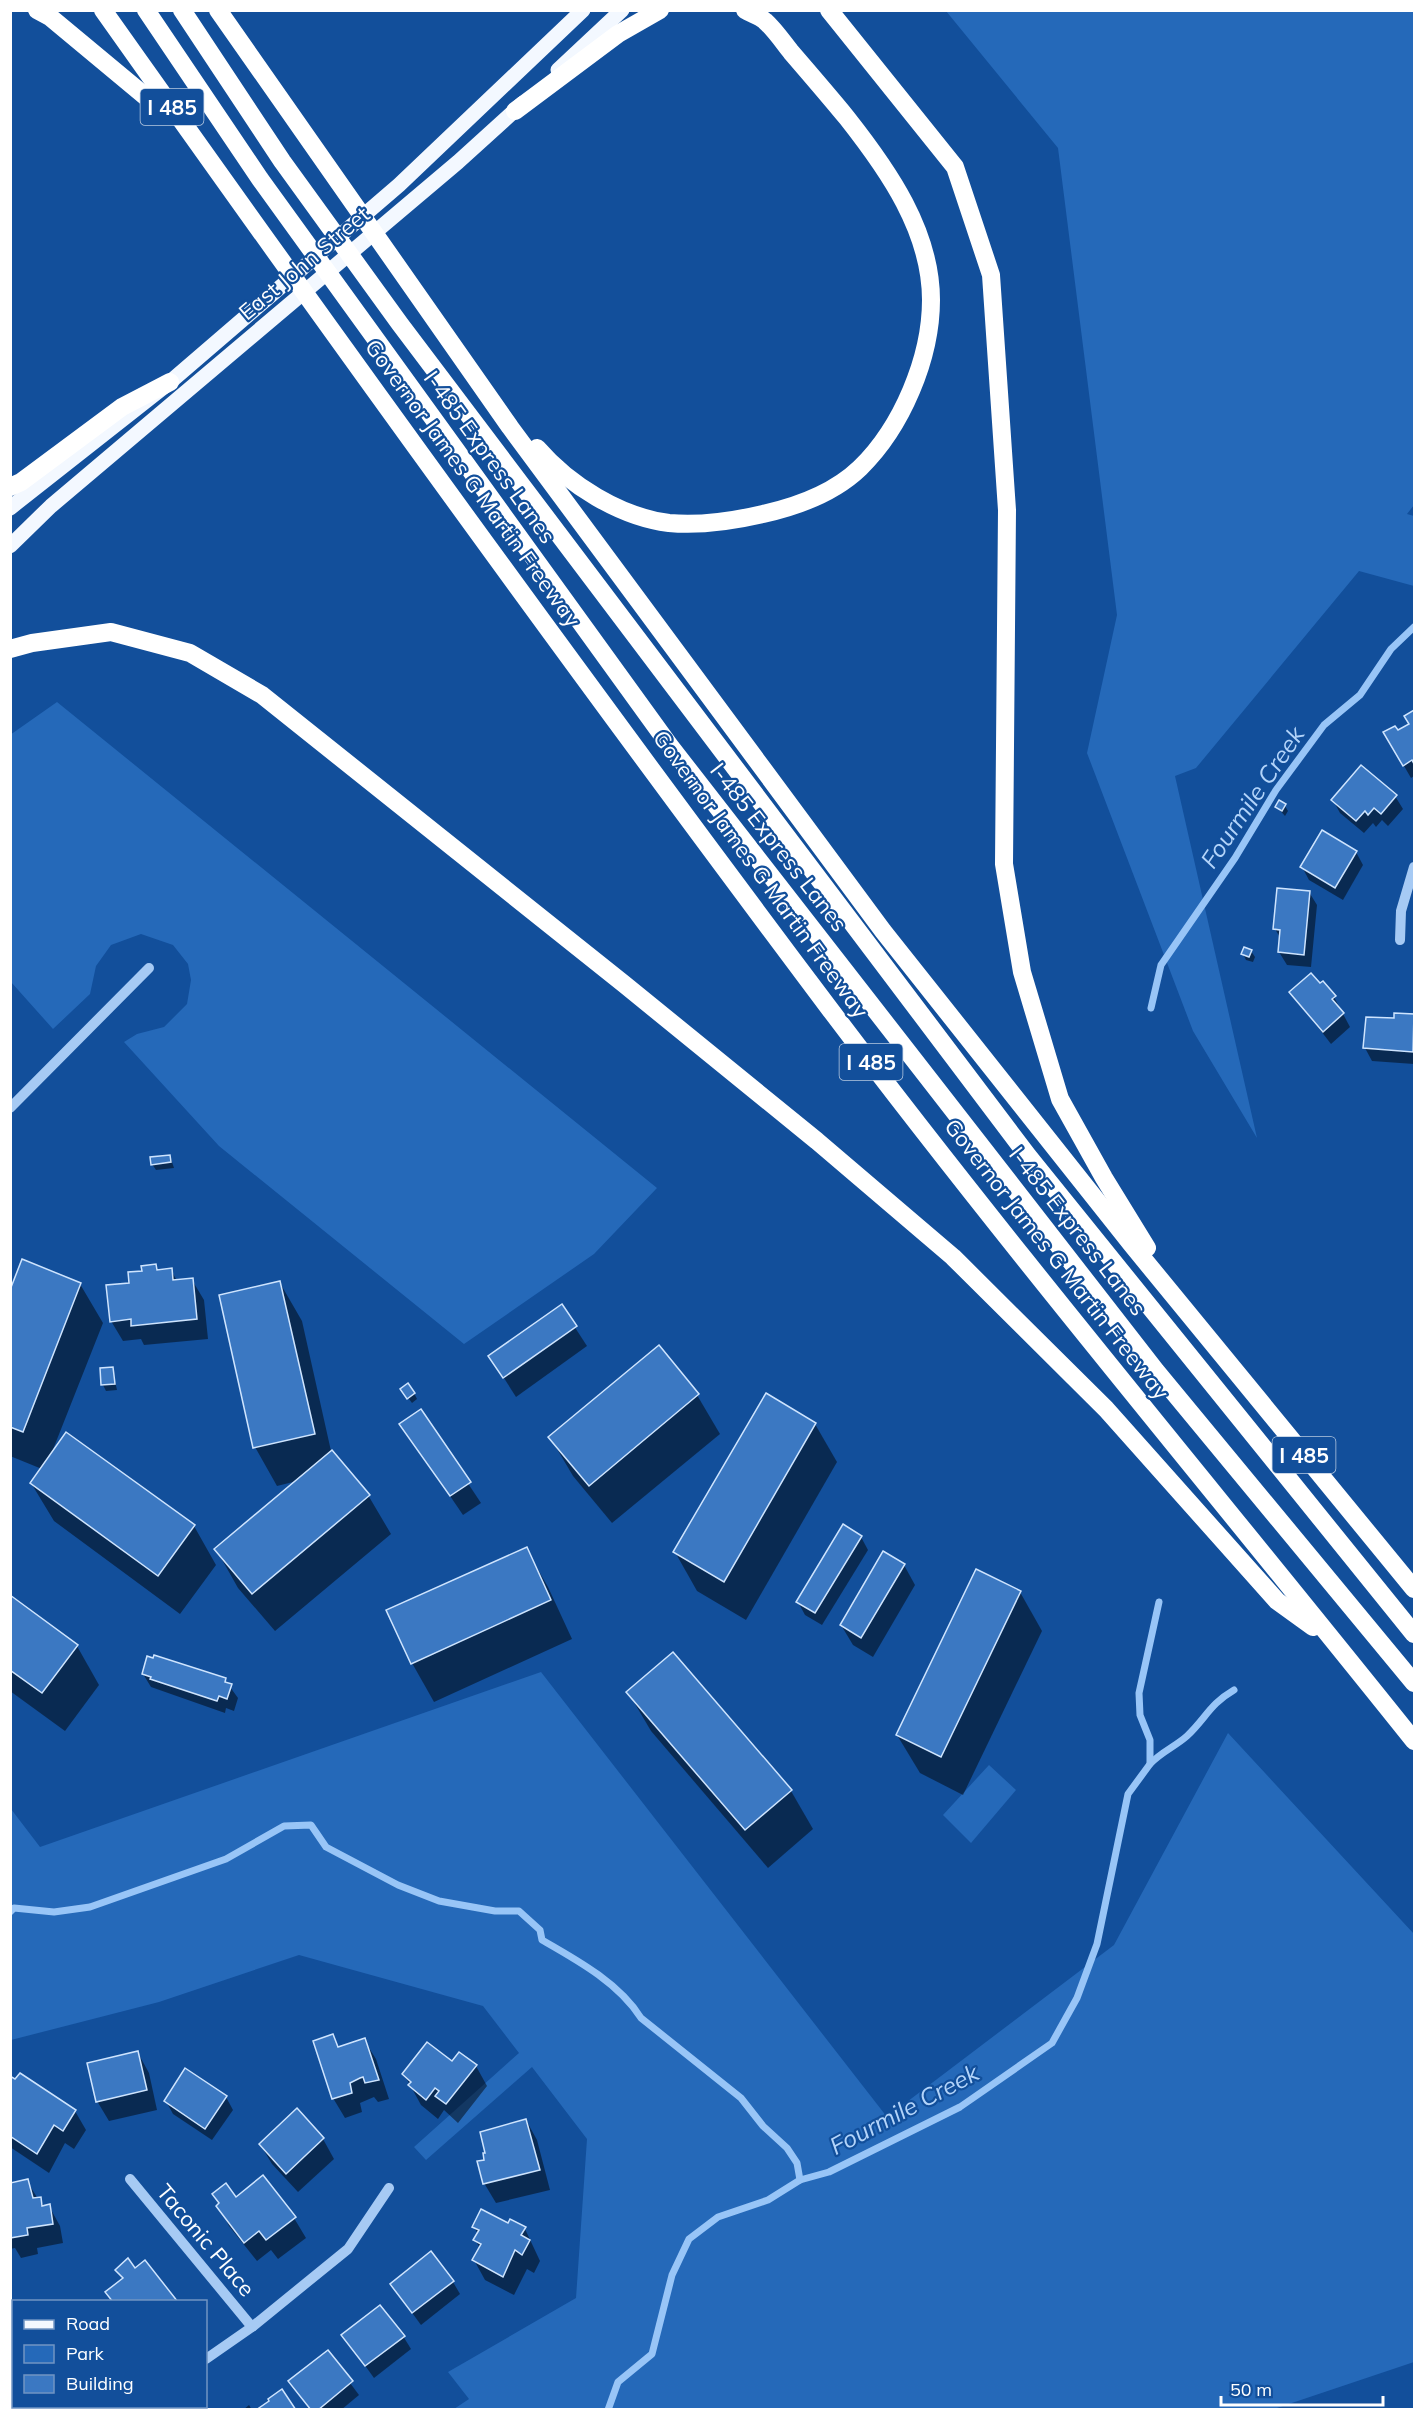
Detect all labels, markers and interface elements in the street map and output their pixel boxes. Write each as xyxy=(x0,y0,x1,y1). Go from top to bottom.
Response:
road number: I 485 xyxy=(140,89,204,125)
street label: East John Street xyxy=(233,200,375,326)
street label: Governor James G Martin Freeway xyxy=(359,334,587,633)
street label: I-485 Express Lanes xyxy=(418,365,562,549)
water label: Fourmile Creek xyxy=(1194,720,1311,874)
street label: Governor James G Martin Freeway xyxy=(647,725,875,1024)
street label: I-485 Express Lanes xyxy=(704,757,854,937)
road number: I 485 xyxy=(840,1044,902,1080)
street label: Governor James G Martin Freeway xyxy=(939,1113,1176,1405)
street label: I-485 Express Lanes xyxy=(1003,1141,1153,1321)
road number: I 485 xyxy=(1272,1437,1336,1473)
water label: Fourmile Creek xyxy=(824,2057,984,2161)
street label: Taconic Place xyxy=(151,2178,261,2302)
legend xyxy=(12,2300,207,2408)
text: Road xyxy=(66,2312,110,2335)
text: Park xyxy=(66,2342,105,2365)
scale bar xyxy=(1221,2369,1383,2407)
text: Building xyxy=(66,2372,134,2395)
text: 50 m xyxy=(1230,2378,1272,2401)

